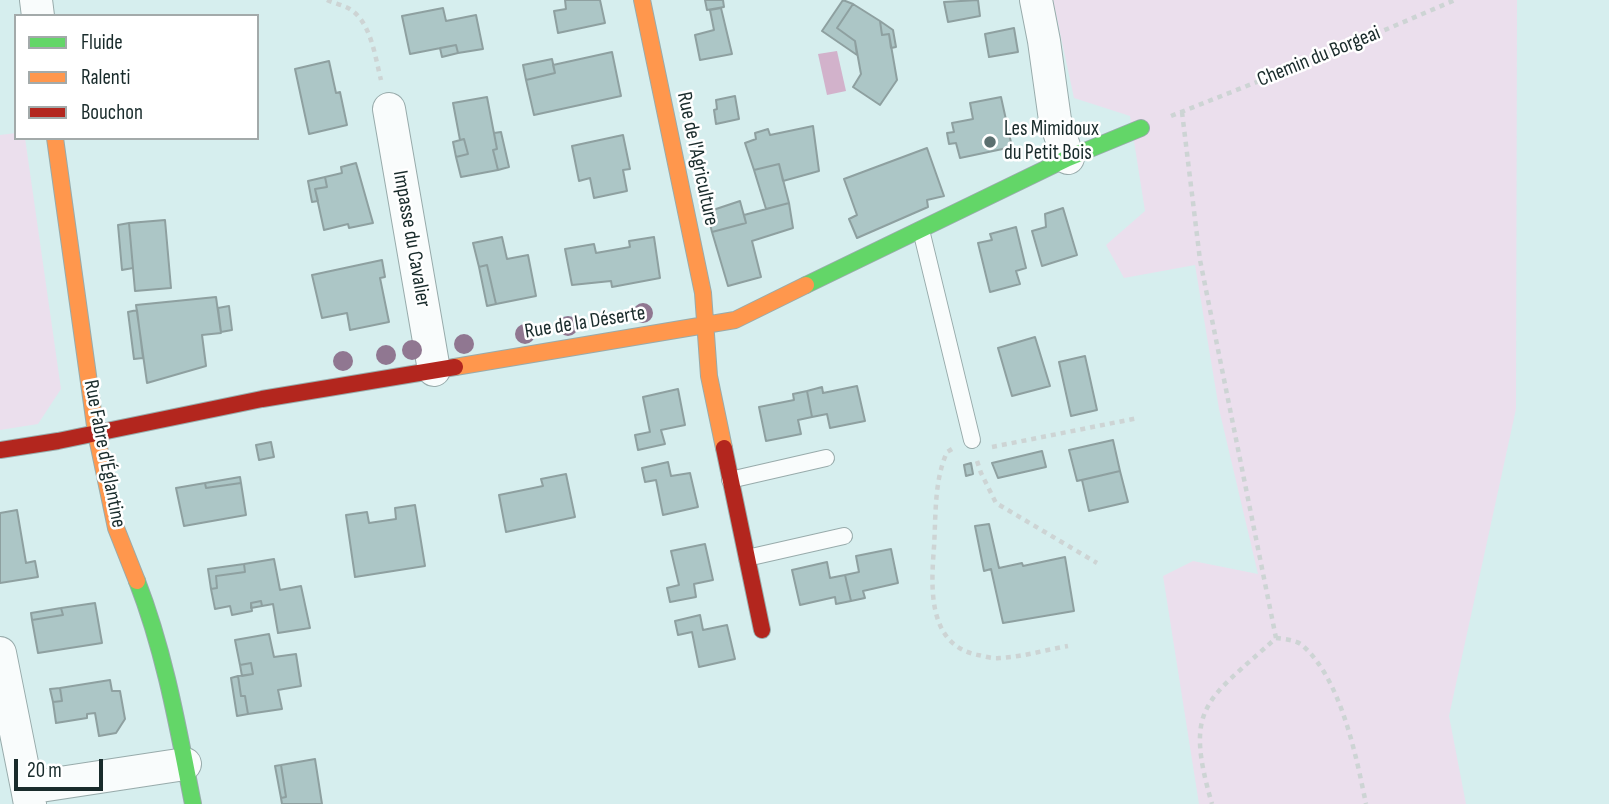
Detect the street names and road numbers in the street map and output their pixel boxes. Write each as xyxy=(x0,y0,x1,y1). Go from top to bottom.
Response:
street label: Chemin du Borgeai xyxy=(1254,21,1384,93)
street label: Rue de l'Agriculture xyxy=(671,90,723,228)
street label: Impasse du Cavalier xyxy=(387,169,435,309)
street label: Rue de la Déserte xyxy=(523,301,647,345)
street label: Rue Fabre d'Églantine xyxy=(77,378,131,530)

